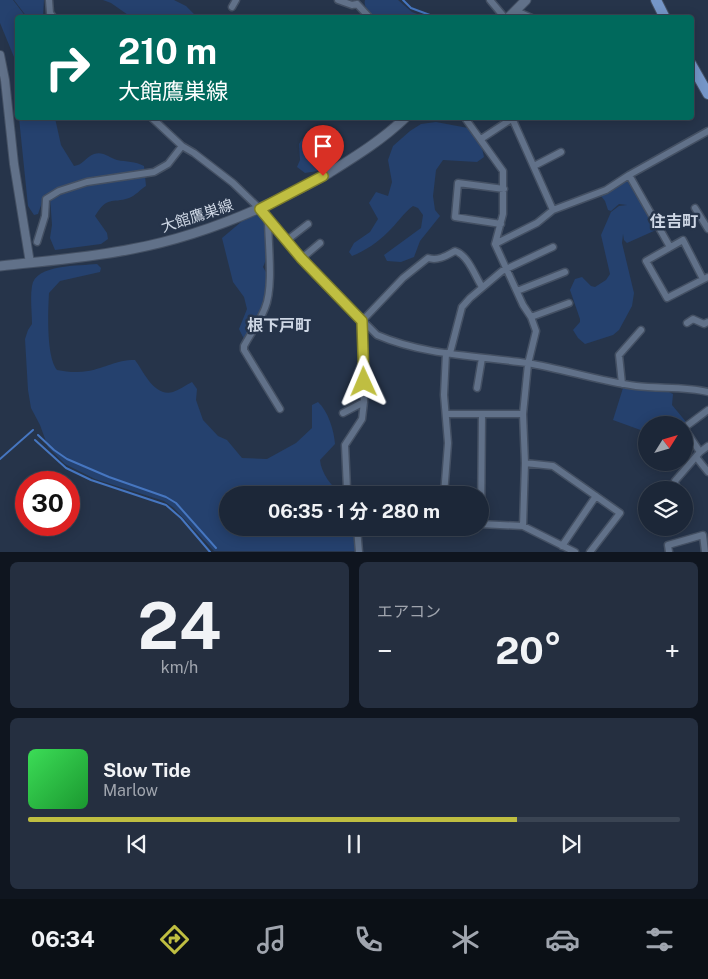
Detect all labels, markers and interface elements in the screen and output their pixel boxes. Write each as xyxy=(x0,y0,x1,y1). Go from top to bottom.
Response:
text: 210 m xyxy=(118,31,217,72)
icon: right xyxy=(35,35,100,100)
text: 大館鷹巣線 xyxy=(118,78,228,104)
pin xyxy=(302,125,344,176)
icon: arrive xyxy=(309,132,337,160)
street label: 大館鷹巣線 xyxy=(159,196,235,235)
district label: 住吉町 xyxy=(649,212,698,231)
district label: 根下戸町 xyxy=(247,316,311,335)
position arrow xyxy=(337,355,389,407)
north arrow xyxy=(638,416,692,471)
map controls xyxy=(638,416,693,536)
speed limit sign: 30 xyxy=(15,471,80,536)
button: layers xyxy=(638,481,693,536)
text: 06:35 · 1 分 · 280 m xyxy=(268,500,440,522)
text: 24 xyxy=(138,587,221,664)
text: エアコン xyxy=(377,602,441,621)
text: 20° xyxy=(495,628,562,673)
text: − xyxy=(377,634,393,667)
text: + xyxy=(664,634,680,667)
text: km/h xyxy=(161,658,198,677)
text: Slow Tide xyxy=(103,759,191,781)
text: Marlow xyxy=(103,781,158,800)
icon: previous xyxy=(123,830,151,858)
icon: pause xyxy=(340,830,368,858)
icon: next xyxy=(557,830,585,858)
icon: directions xyxy=(157,922,192,957)
icon: music xyxy=(254,922,289,957)
icon: phone xyxy=(351,922,386,957)
icon: climate xyxy=(448,922,483,957)
icon: car xyxy=(545,922,580,957)
icon: filters xyxy=(642,922,677,957)
text: 06:34 xyxy=(31,926,95,952)

